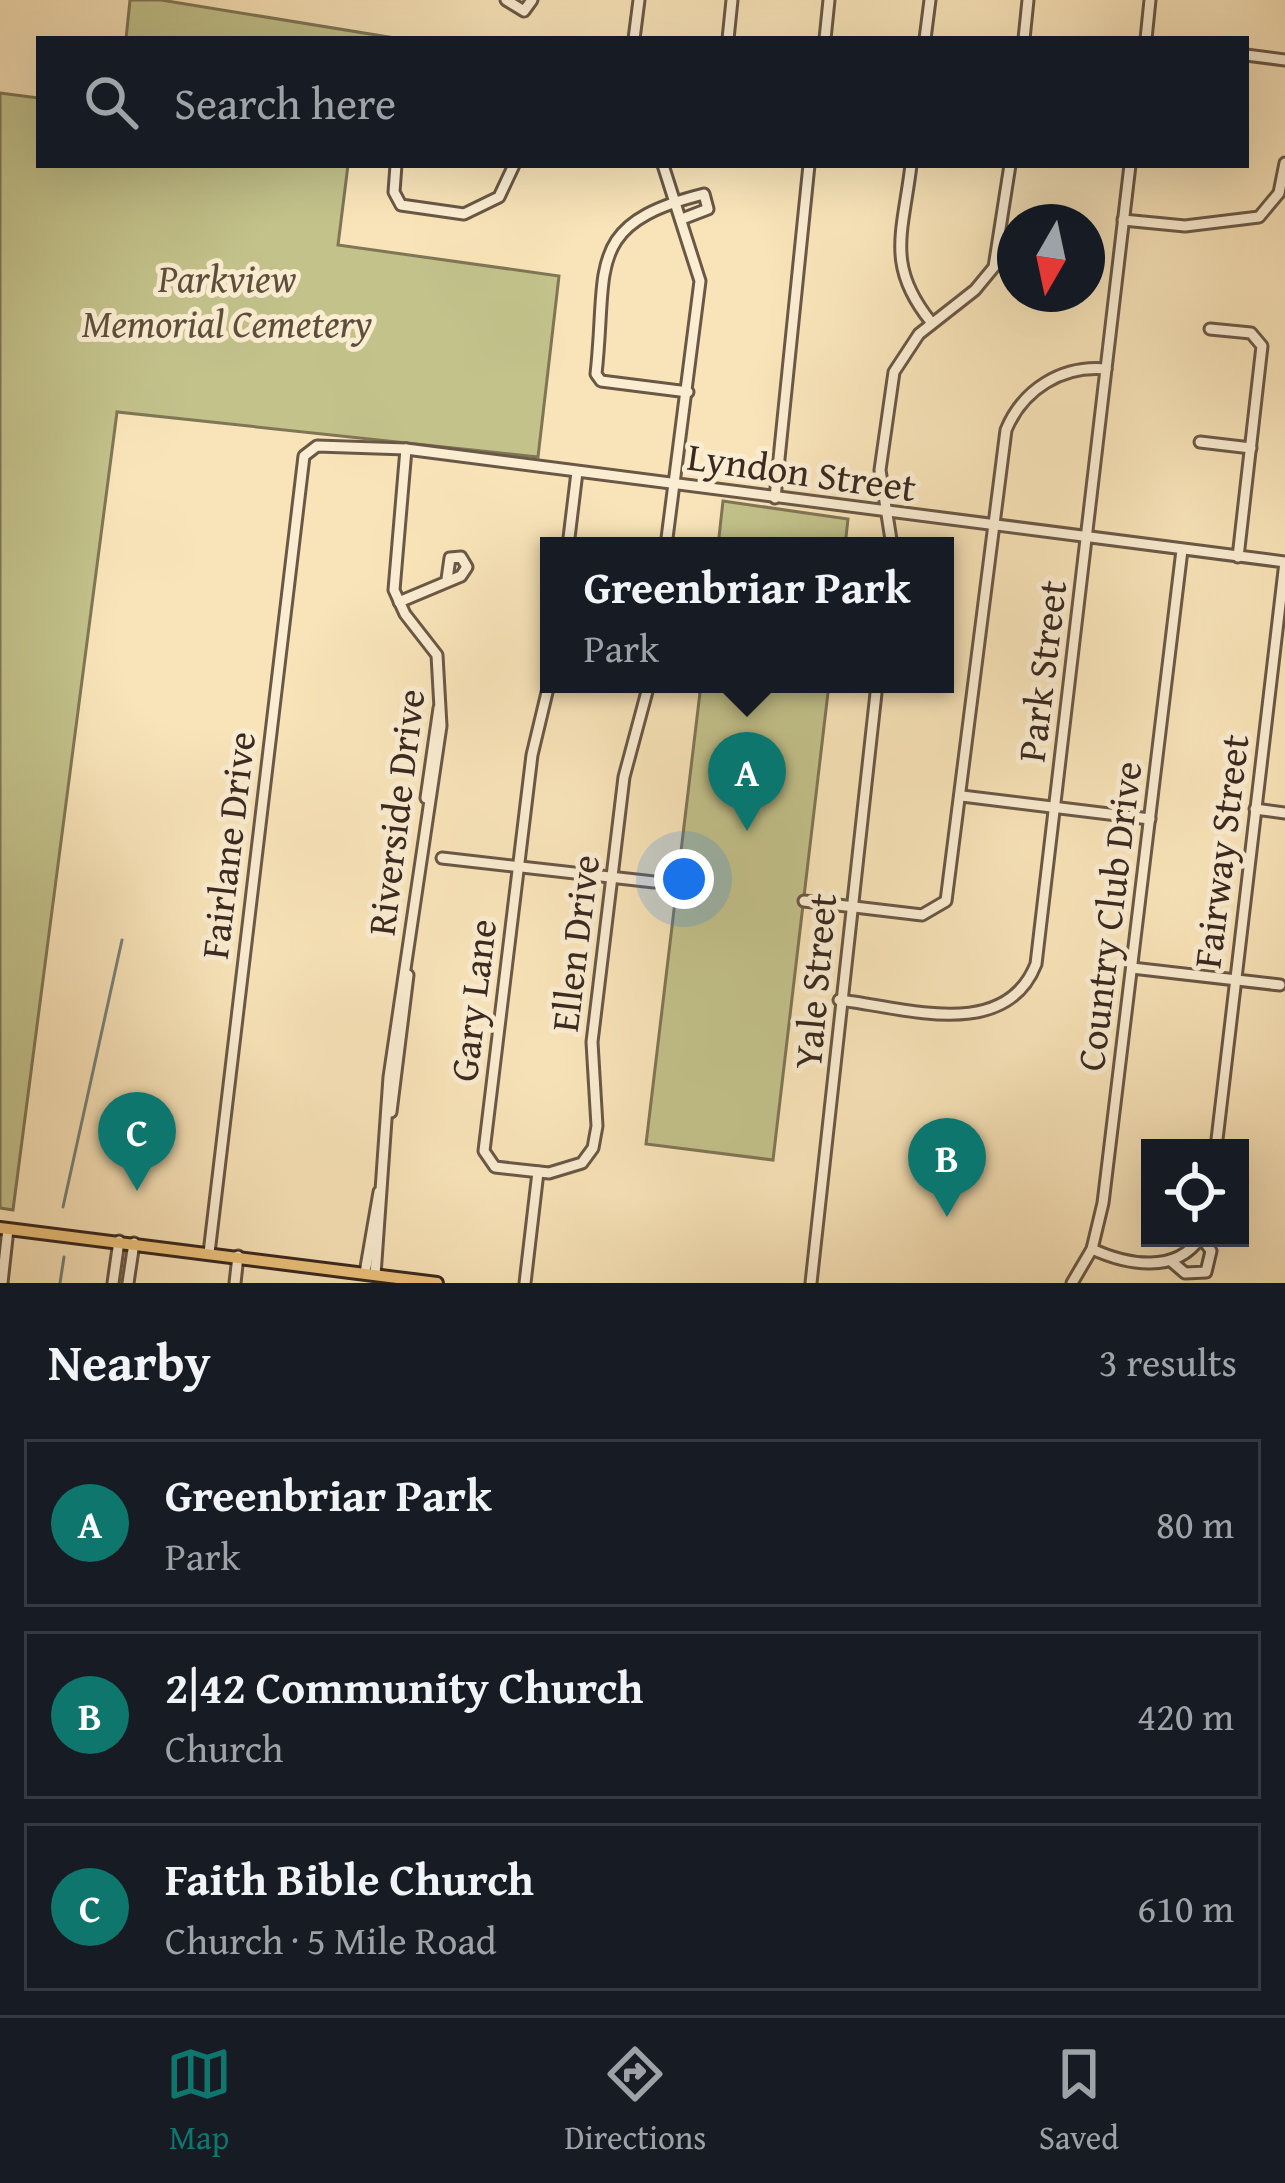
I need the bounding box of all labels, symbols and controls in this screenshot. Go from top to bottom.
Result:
search box [36,36,1249,168]
icon: search [78,69,144,135]
text: Search here [174,70,396,135]
north arrow [997,204,1105,312]
park label: Parkview Memorial Cemetery [82,249,372,351]
street label: Lyndon Street [684,427,920,515]
popup [540,537,954,693]
text: Greenbriar Park [584,554,910,619]
street label: Park Street [1002,577,1080,765]
text: Park [584,619,659,676]
street label: Riverside Drive [352,685,438,939]
street label: Fairlane Drive [185,728,269,962]
street label: Fairway Street [1177,731,1263,971]
pin: A [708,732,786,831]
street label: Country Club Drive [1061,758,1155,1074]
your location [654,849,714,909]
street label: Ellen Drive [535,851,613,1035]
street label: Yale Street [778,891,850,1071]
street label: Gary Lane [434,916,510,1084]
pin: C [98,1092,176,1191]
pin: B [908,1118,986,1217]
map controls [1141,1139,1249,1247]
button: locate [1141,1139,1249,1247]
text: Nearby [48,1324,211,1399]
text: 3 results [1099,1333,1237,1390]
text: Greenbriar Park [165,1462,492,1527]
text: A [78,1495,102,1552]
text: 80 m [1156,1495,1234,1552]
text: Park [165,1527,240,1584]
text: 2|42 Community Church [165,1654,643,1719]
text: B [78,1687,102,1744]
text: 420 m [1137,1687,1234,1744]
text: Church [165,1719,283,1776]
text: Faith Bible Church [165,1846,534,1911]
text: C [79,1879,101,1936]
text: 610 m [1137,1879,1234,1936]
text: Church · 5 Mile Road [165,1911,497,1968]
tab: Map [166,2041,232,2161]
tab: Directions [565,2041,706,2161]
tab: Saved [1039,2041,1119,2161]

